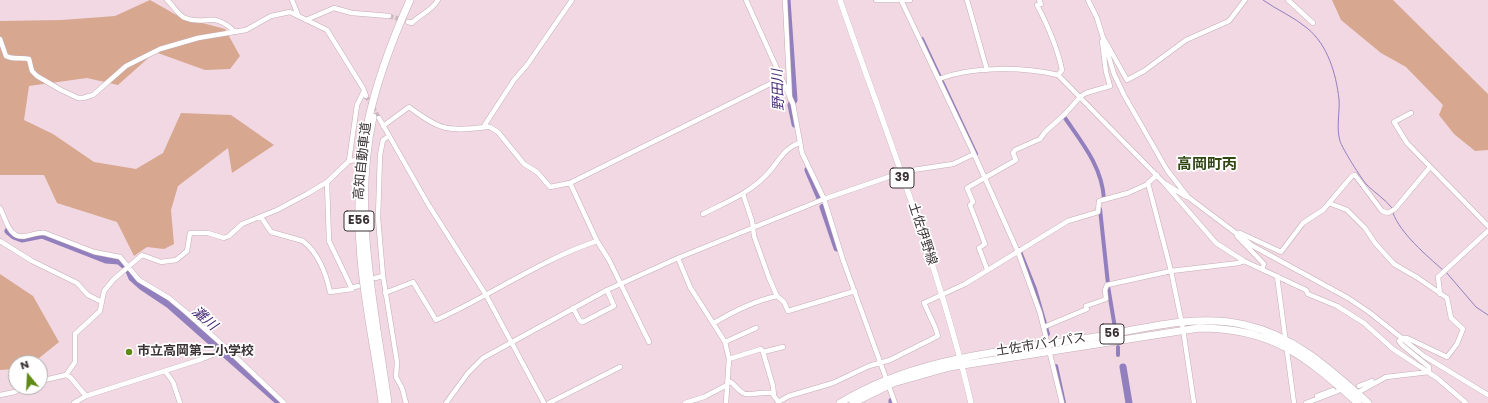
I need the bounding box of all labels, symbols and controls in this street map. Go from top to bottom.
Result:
water label: 野田川 [770,69,788,111]
street label: 高知自動車道 [351,121,375,201]
district label: 高岡町丙 [1177,156,1237,174]
road number: 39 [890,168,914,188]
street label: 土佐伊野線 [905,201,939,267]
road number: E56 [344,211,374,231]
water label: 灘川 [188,303,220,335]
road number: 56 [1100,324,1124,344]
street label: 土佐市バイパス [995,330,1087,360]
place label: 市立高岡第二小学校 [137,344,254,360]
marker: 市立高岡第二小学校 [124,347,134,357]
north arrow [8,355,48,395]
text: N [18,356,31,373]

